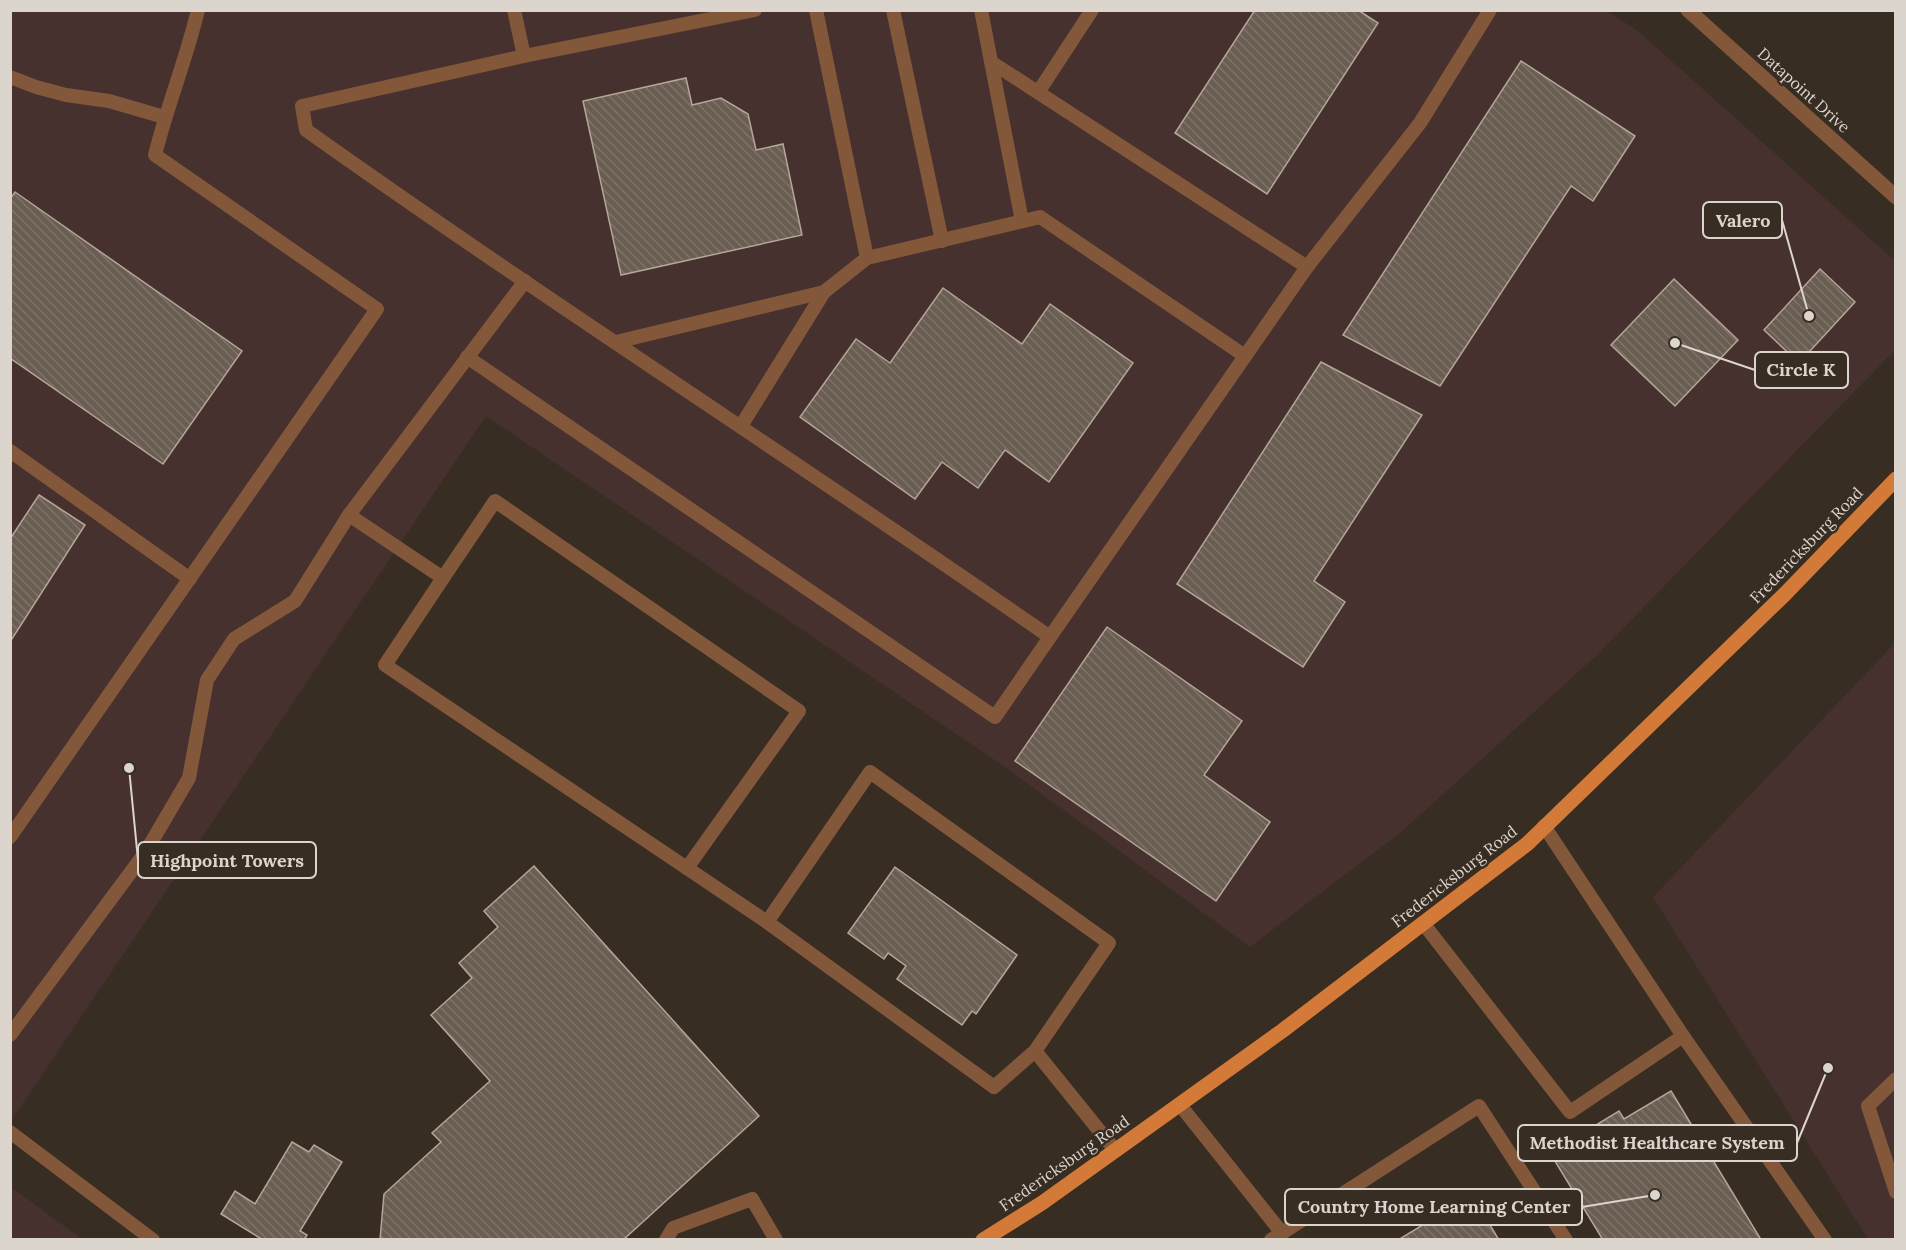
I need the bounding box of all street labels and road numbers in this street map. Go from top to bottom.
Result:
street label: Datapoint Drive [1754,43,1855,137]
street label: Fredericksburg Road [1745,482,1867,607]
street label: Fredericksburg Road [1387,820,1521,931]
street label: Fredericksburg Road [995,1110,1133,1215]

